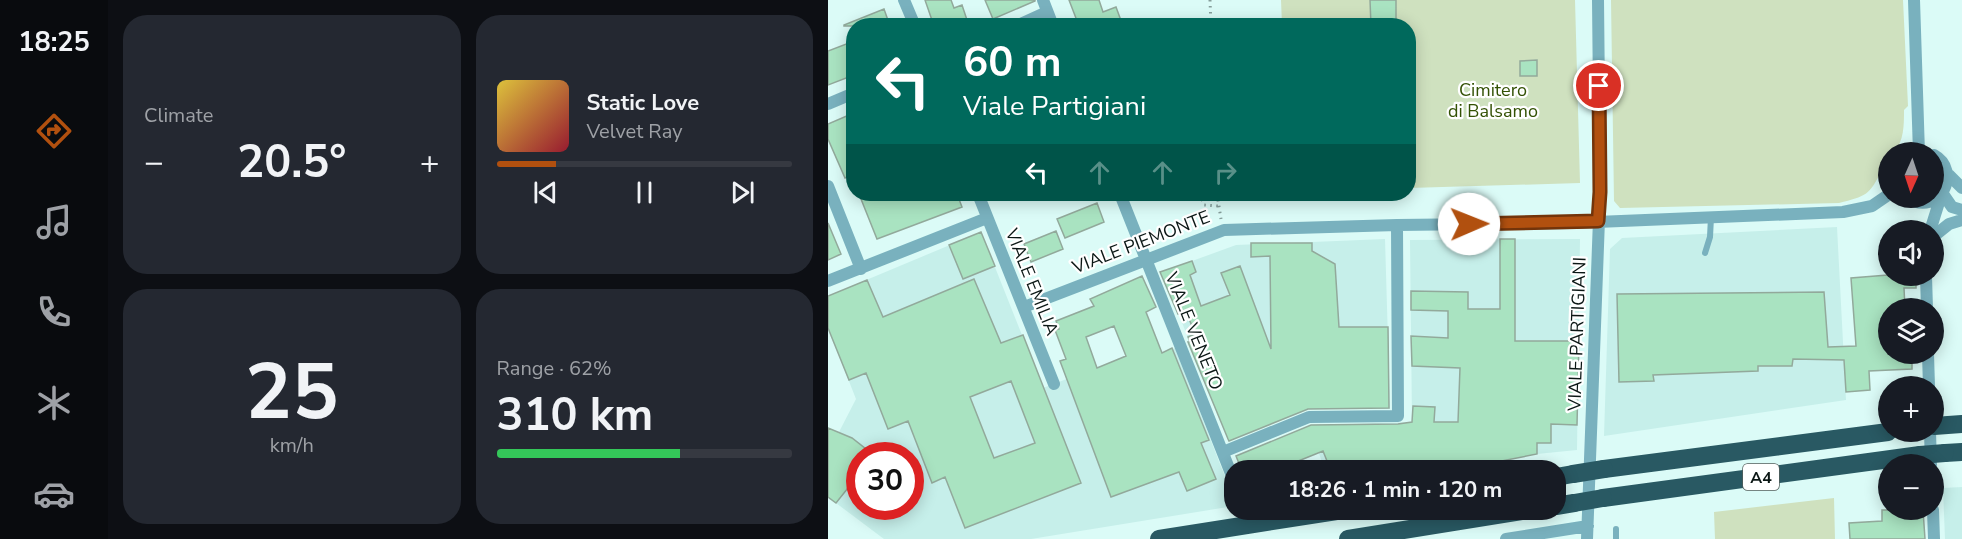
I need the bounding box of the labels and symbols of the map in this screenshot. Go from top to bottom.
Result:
pin [1573,60,1624,111]
park label: Cimitero di Balsamo [1448,78,1538,123]
north arrow [1878,142,1944,208]
position arrow [1437,192,1501,256]
street label: VIALE PIEMONTE [1068,205,1213,280]
street label: VIALE EMILIA [999,224,1064,339]
street label: VIALE PARTIGIANI [1562,257,1592,412]
street label: VIALE VENETO [1159,267,1229,394]
speed limit sign: 30 [846,442,924,520]
road number: A4 [1743,464,1779,490]

